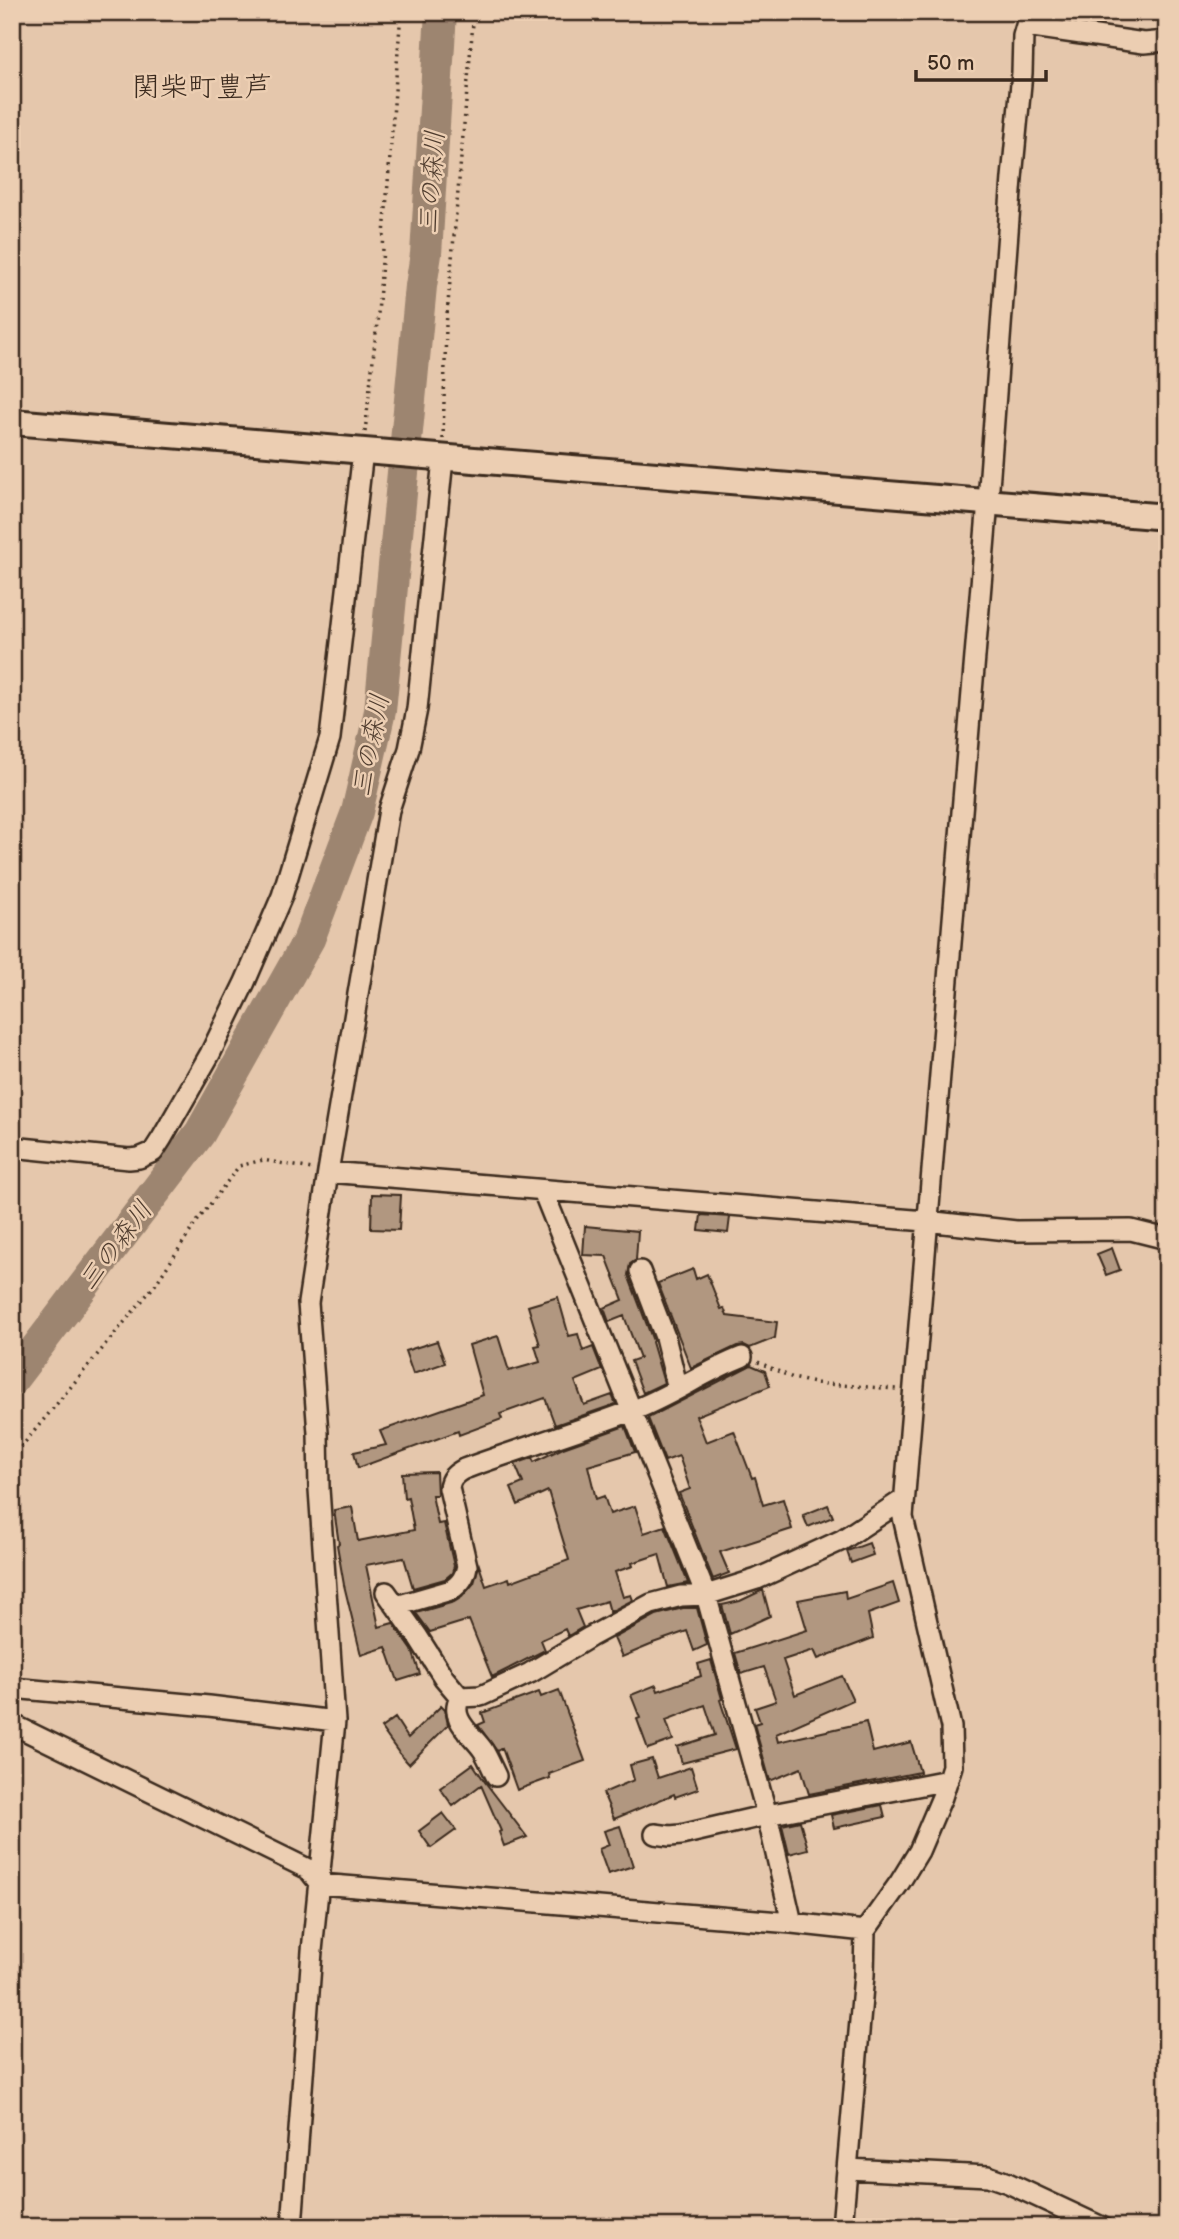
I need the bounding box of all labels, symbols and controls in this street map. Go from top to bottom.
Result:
scale bar [916,38,1046,82]
text: 50 m [927,51,974,76]
district label: 関柴町豊芦 [132,71,272,104]
water label: 三の森川 [413,129,452,235]
water label: 三の森川 [346,691,397,799]
water label: 三の森川 [73,1195,160,1297]

